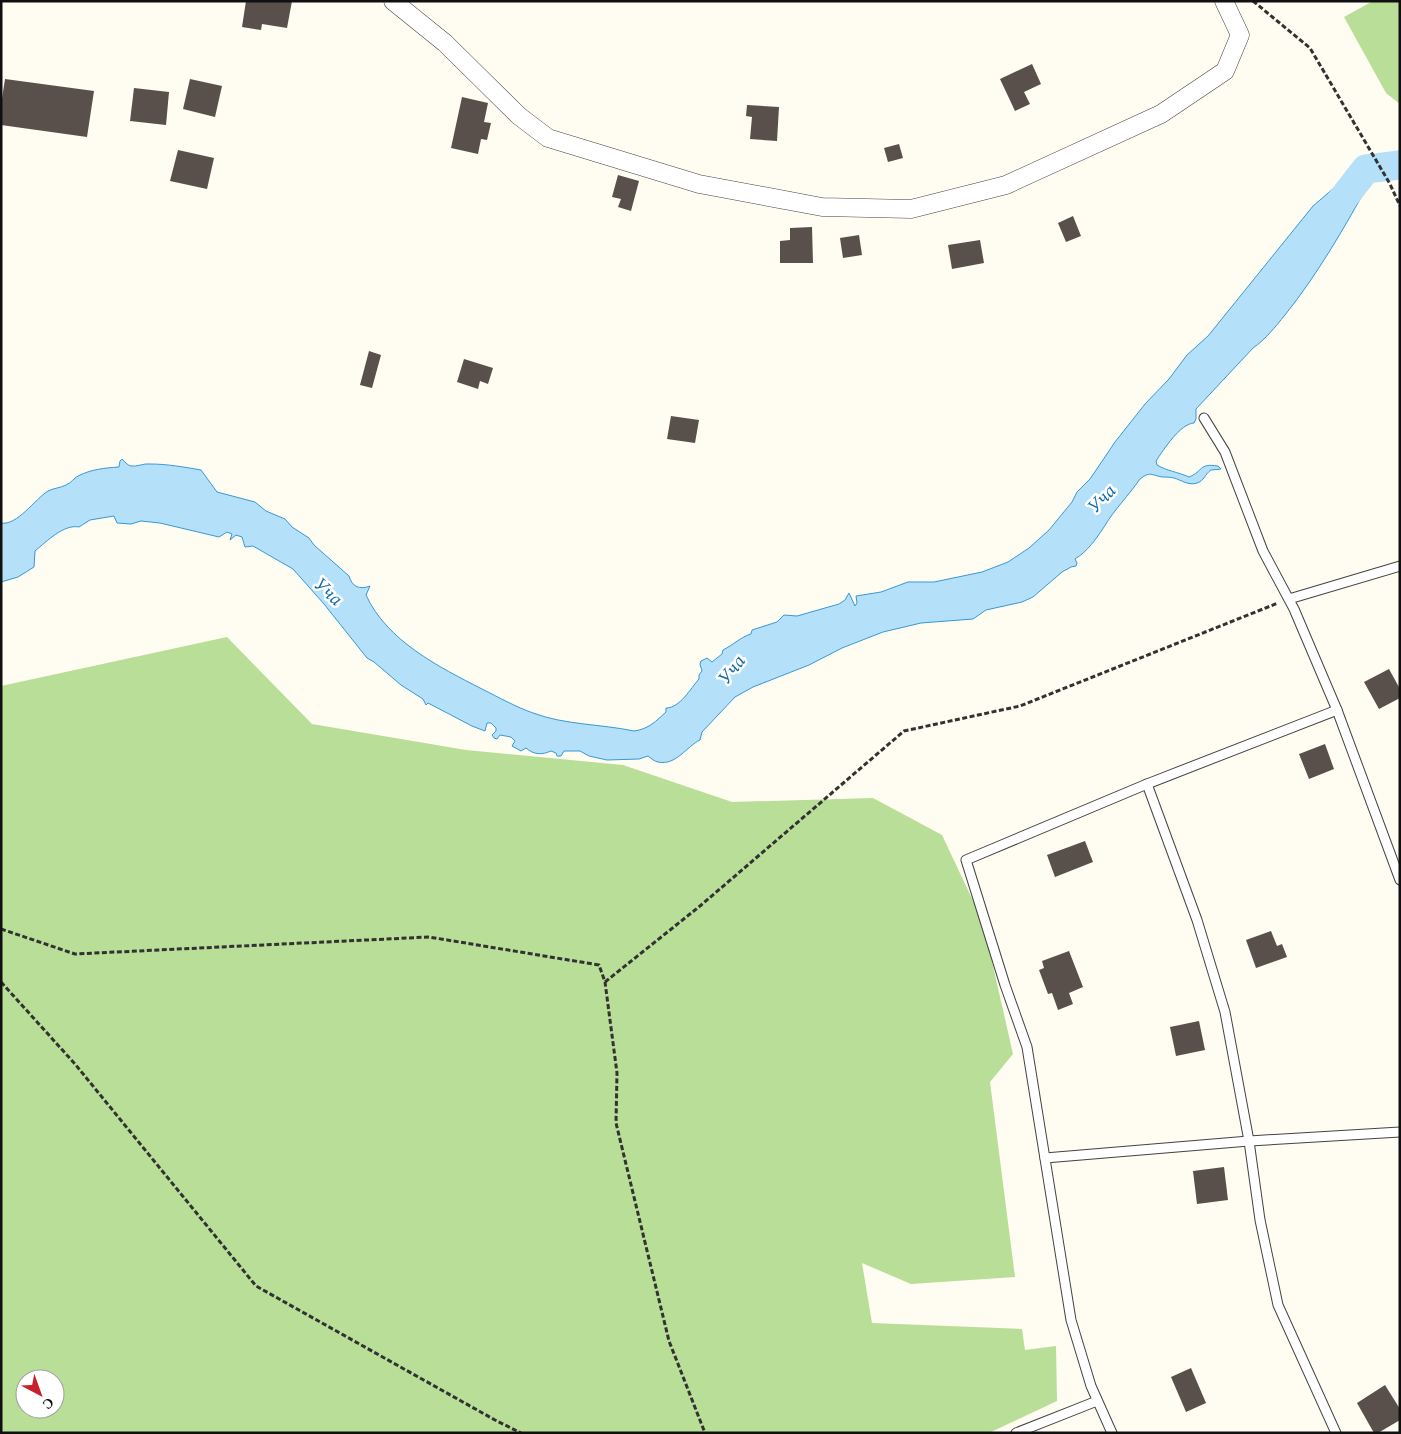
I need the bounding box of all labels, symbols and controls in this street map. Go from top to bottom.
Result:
water label: Уча [1081,477,1124,520]
water label: Уча [307,571,350,614]
water label: Уча [711,648,753,691]
north arrow [15,1369,65,1419]
text: С [38,1392,59,1415]

